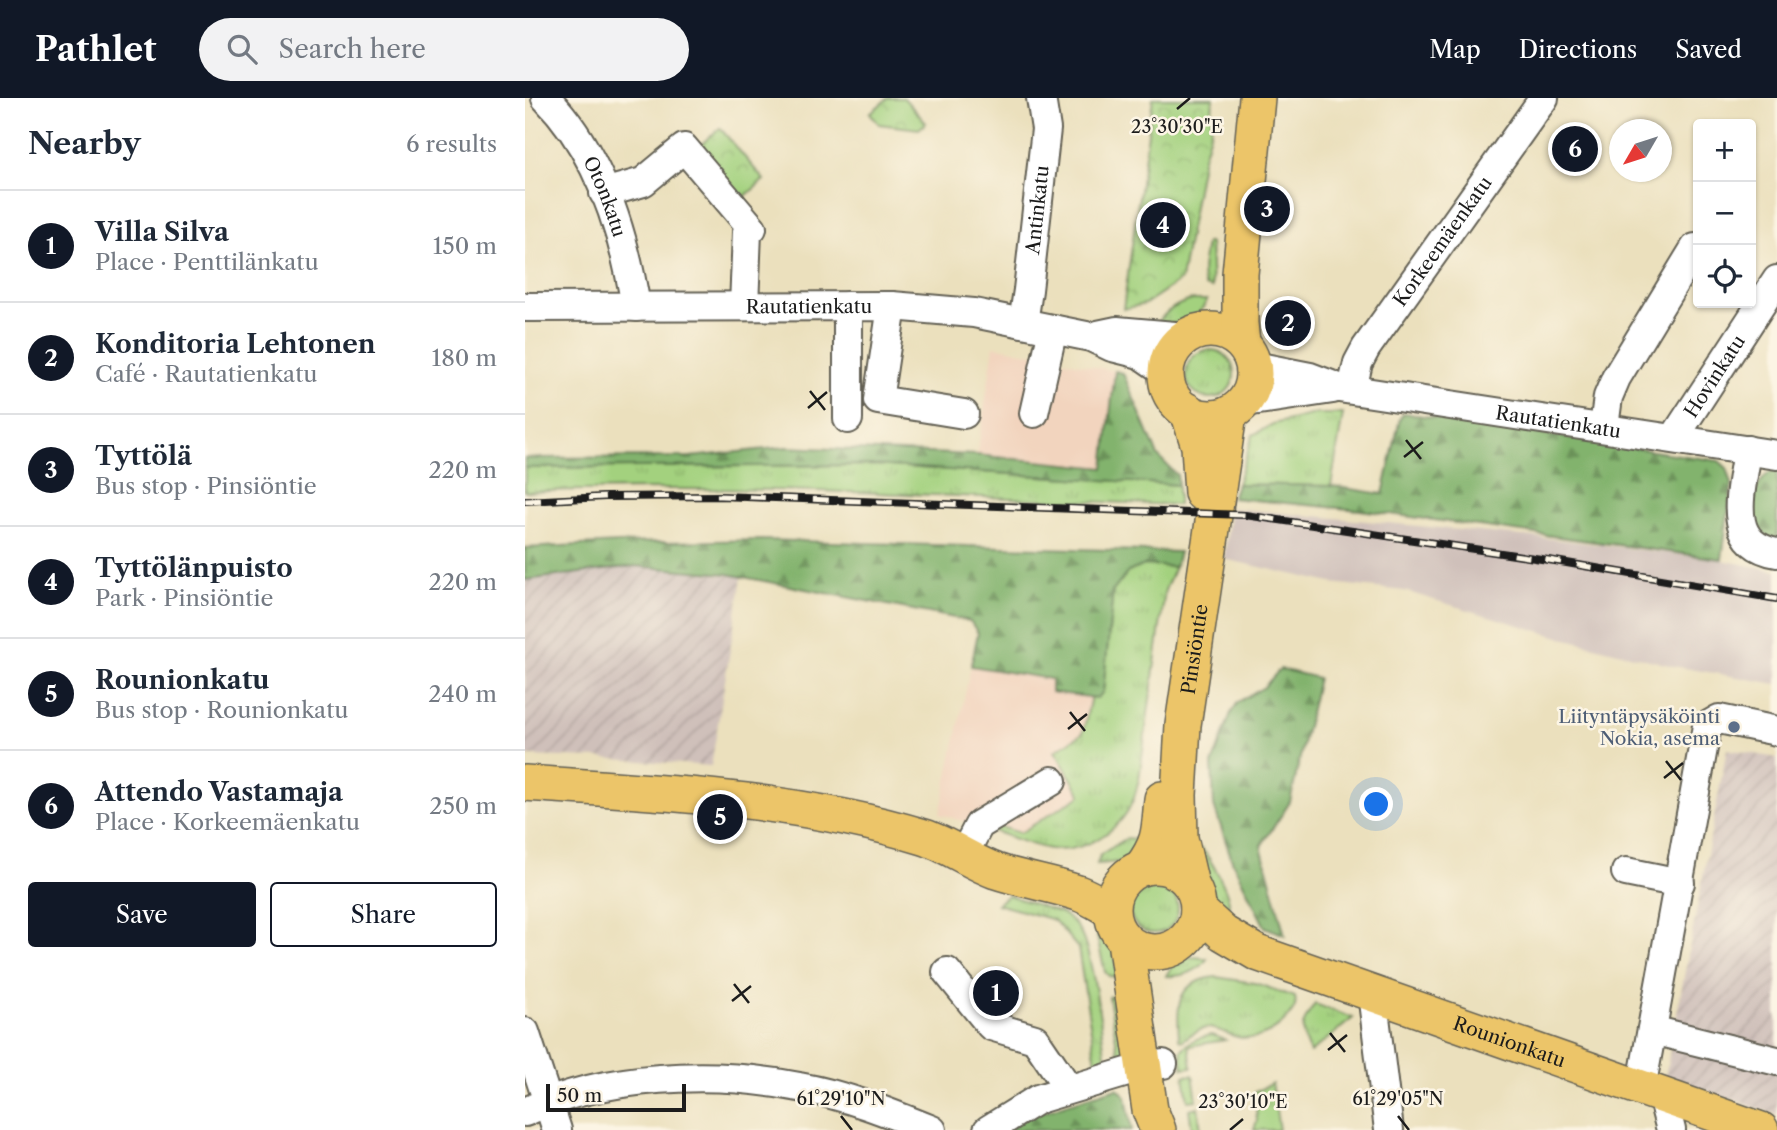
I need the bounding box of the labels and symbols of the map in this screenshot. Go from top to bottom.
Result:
text: 23°30'30"E [1131,116,1223,138]
north arrow [1609,119,1672,182]
pin: 6 [1552,123,1598,175]
street label: Otonkatu [579,152,632,240]
street label: Antinkatu [1020,164,1053,257]
street label: Korkeemäenkatu [1388,171,1497,311]
pin: 3 [1244,183,1290,235]
pin: 4 [1140,199,1186,251]
street label: Rautatienkatu [746,295,873,318]
pin: 2 [1265,297,1311,349]
street label: Hovinkatu [1679,330,1750,422]
street label: Rautatienkatu [1494,401,1623,443]
street label: Pinsiöntie [1176,602,1212,696]
place label: Liityntäpysäköinti Nokia, asema [1558,705,1720,750]
marker: Liityntäpysäköinti Nokia, asema [1726,719,1742,735]
your location [1359,787,1393,821]
pin: 5 [697,791,743,843]
pin: 1 [973,967,1019,1019]
street label: Rounionkatu [1450,1011,1569,1072]
scale bar [546,1081,686,1113]
text: 61°29'10"N [796,1088,886,1110]
text: 61°29'05"N [1352,1088,1444,1110]
text: 23°30'10"E [1198,1091,1288,1113]

